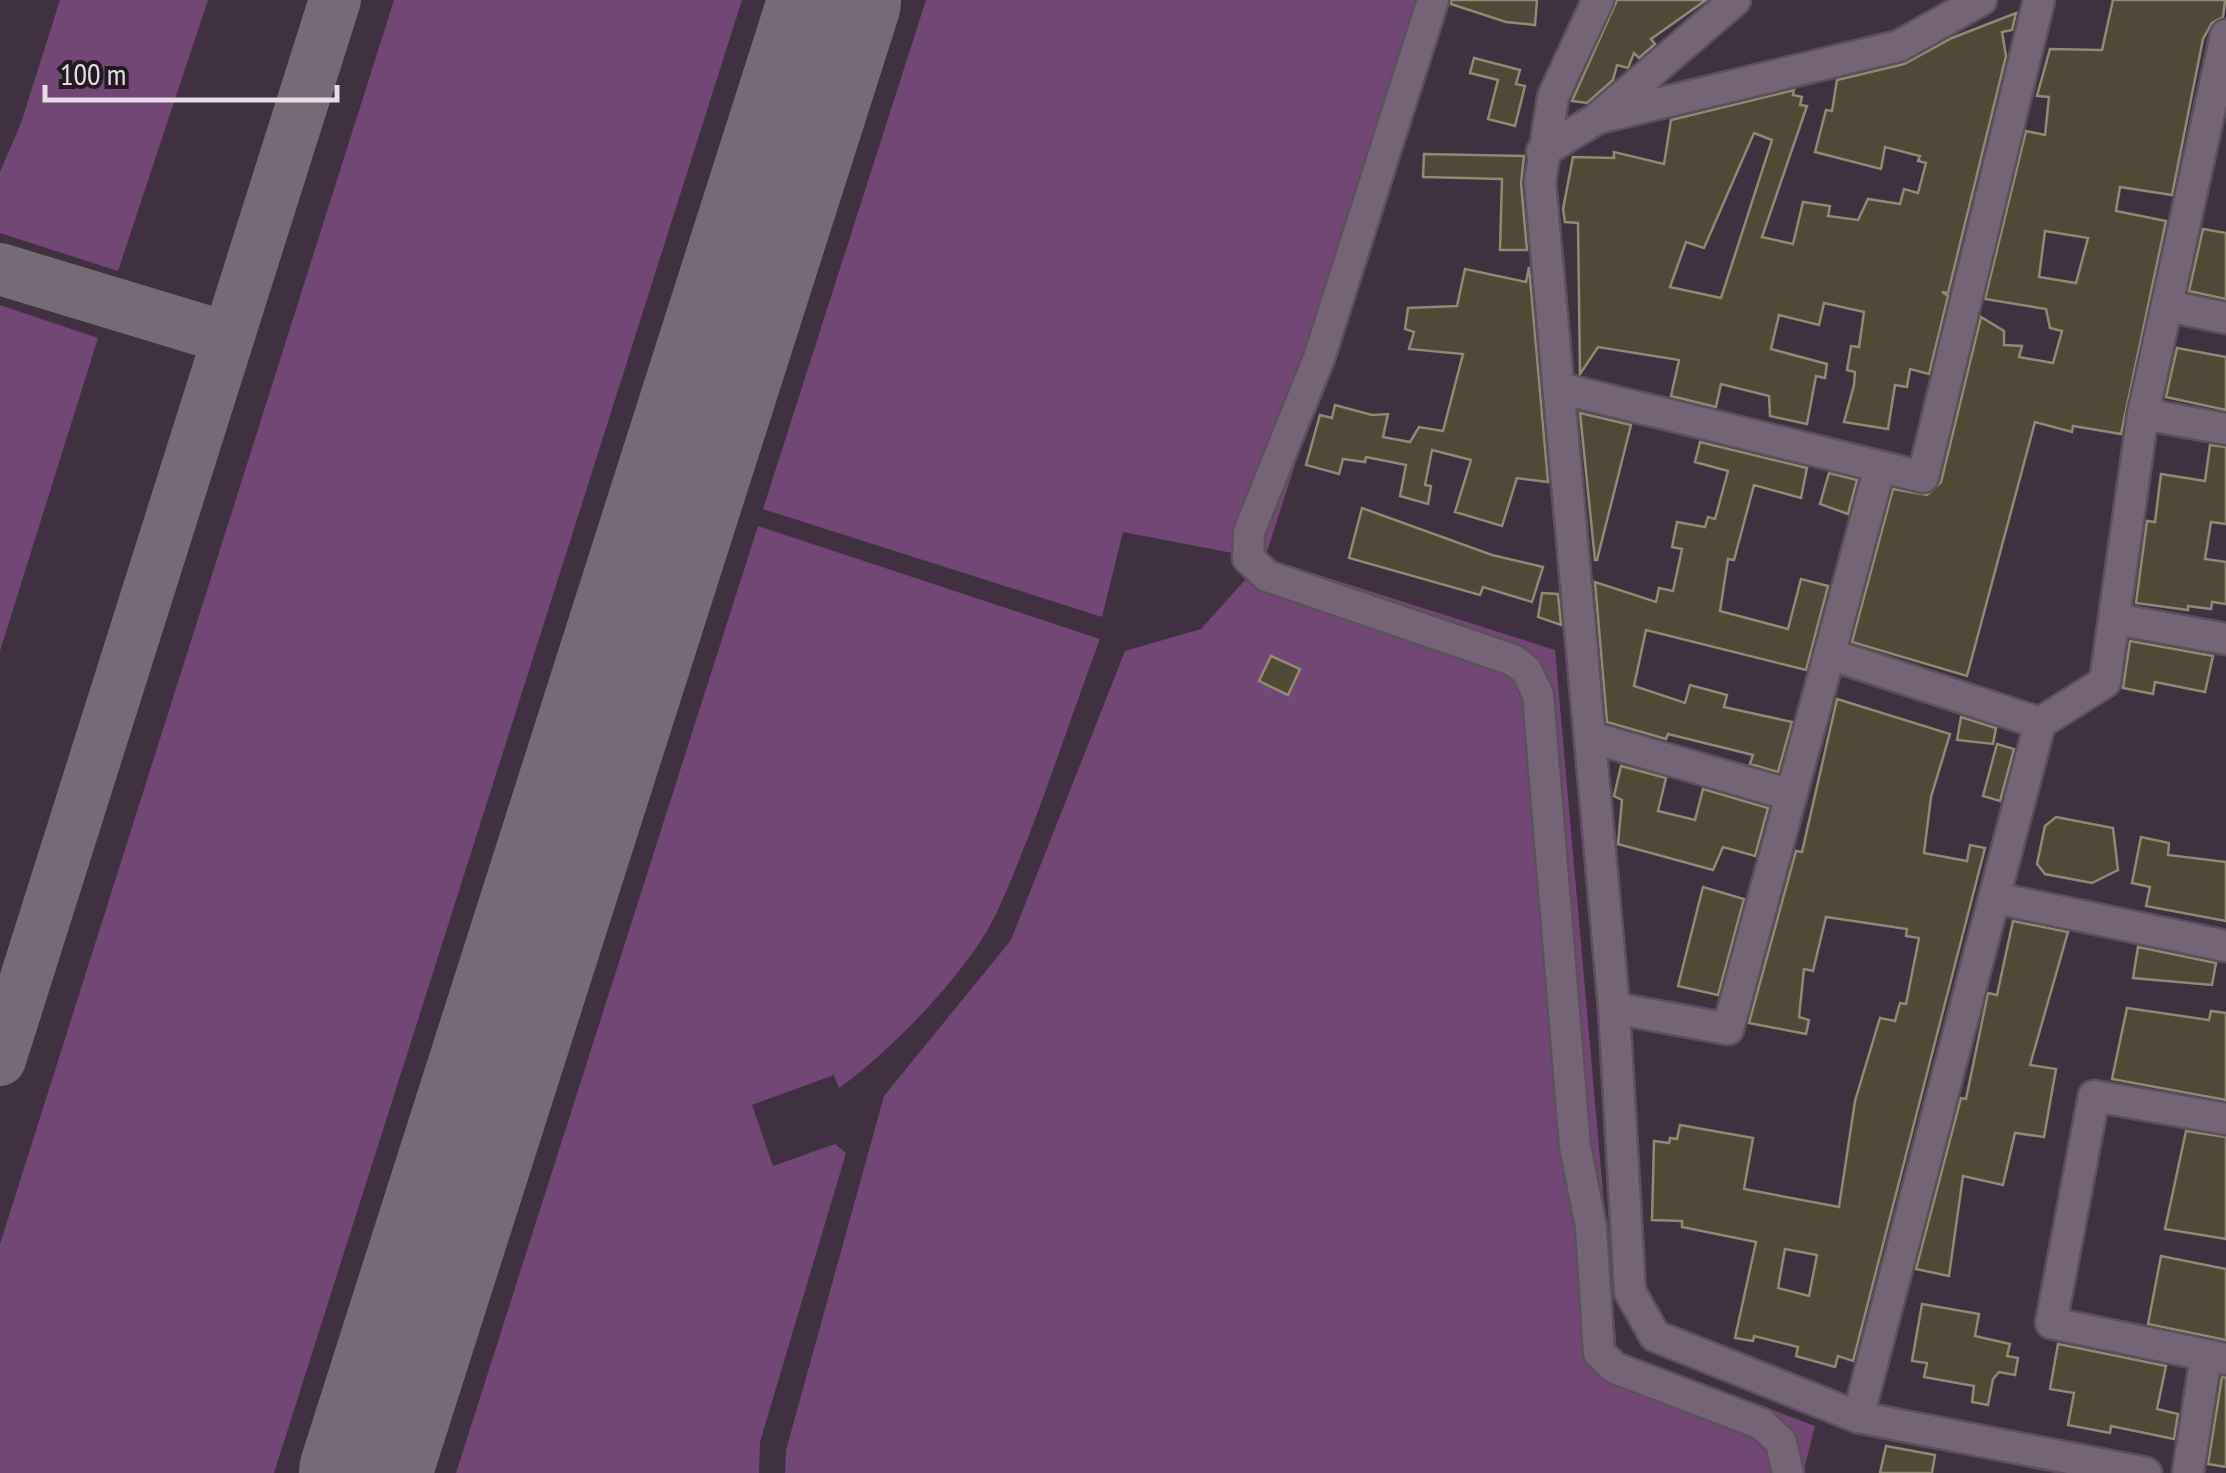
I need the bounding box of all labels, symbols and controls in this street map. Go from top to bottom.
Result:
scale bar [45,40,338,102]
text: 100 m [60,54,126,93]

